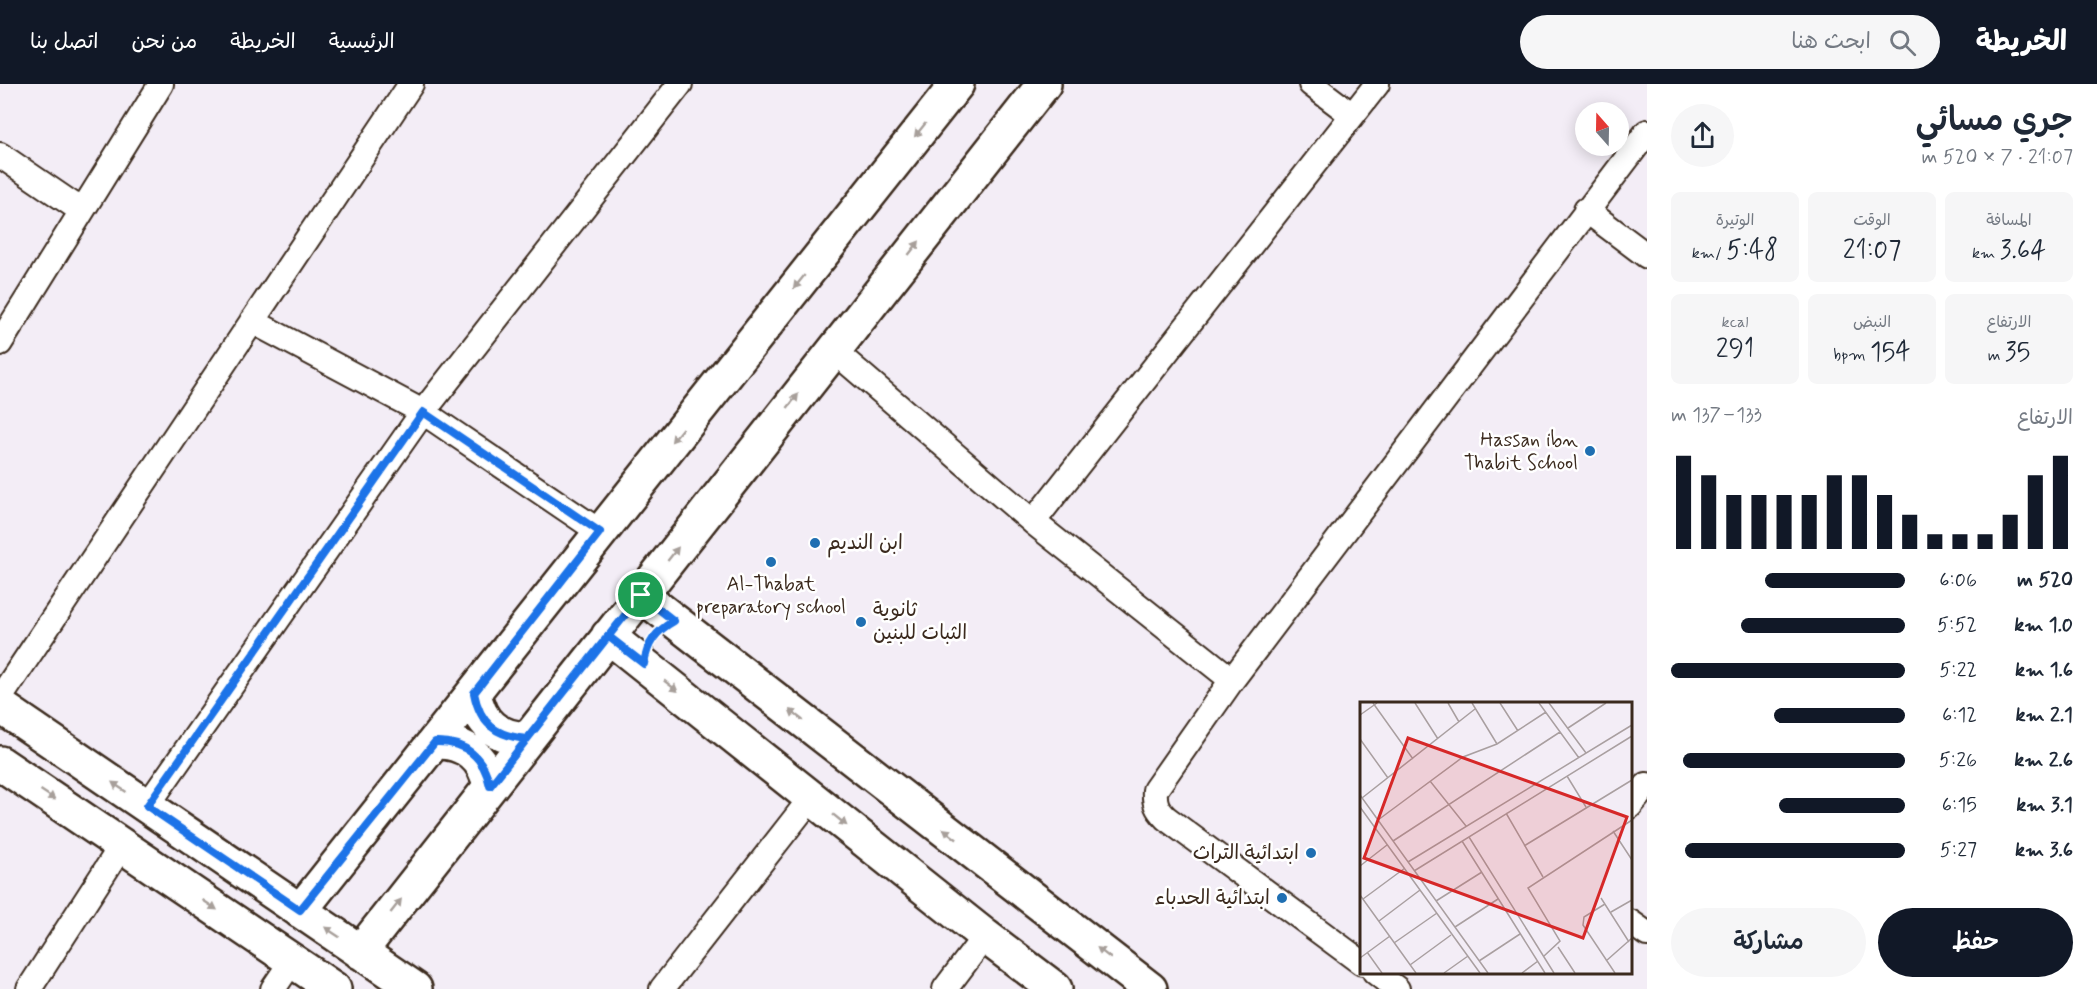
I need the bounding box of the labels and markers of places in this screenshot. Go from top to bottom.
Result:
place label: Hassan ibn Thabit School [1464,427,1578,477]
marker: Hassan ibn Thabit School [1583,444,1597,458]
place label: ابن النديم [827,530,903,558]
marker: ابن النديم [808,536,822,550]
marker: Al-Thabat preparatory school [764,555,778,569]
pin [615,569,666,620]
place label: Al-Thabat preparatory school [696,571,846,621]
place label: ثانوية الثبات للبنين [873,597,967,647]
marker: ثانوية الثبات للبنين [854,615,868,629]
place label: ابتدائية التراث [1193,840,1299,867]
marker: ابتدائية التراث [1304,846,1318,860]
place label: ابتدائية الحدباء [1155,885,1270,912]
marker: ابتدائية الحدباء [1275,891,1289,905]

